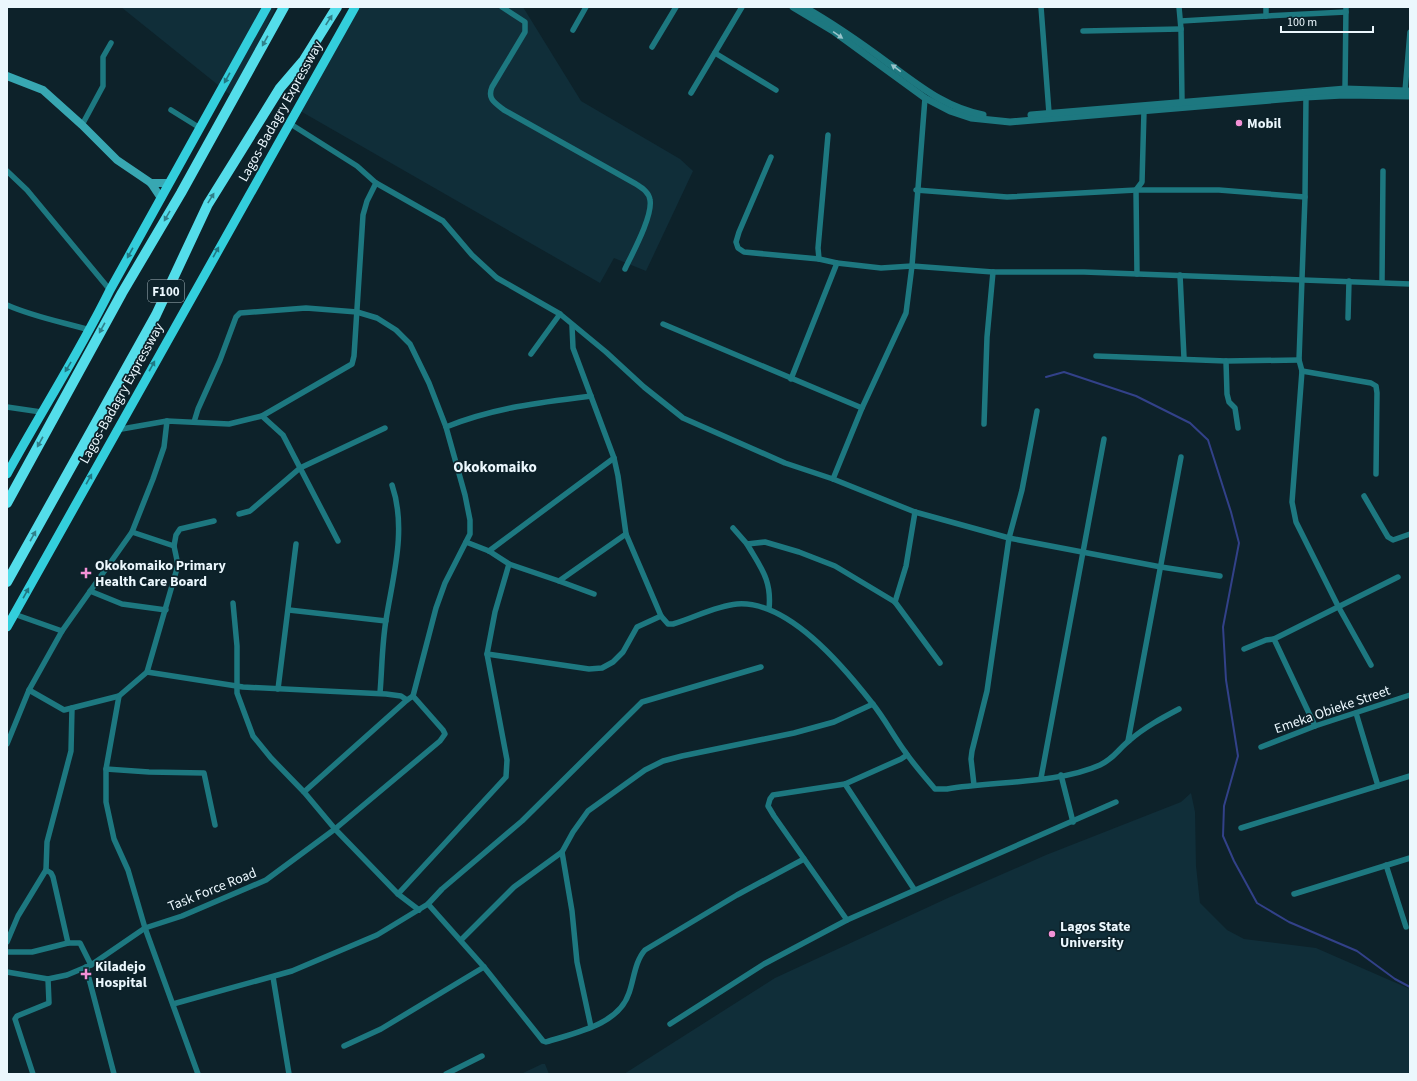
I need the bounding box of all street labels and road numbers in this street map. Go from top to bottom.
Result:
street label: Lagos-Badagry Expressway [234,37,328,186]
road number: F100 [148,280,184,302]
street label: Lagos-Badagry Expressway [75,319,169,468]
street label: Emeka Obieke Street [1272,681,1393,739]
street label: Task Force Road [165,863,260,917]

